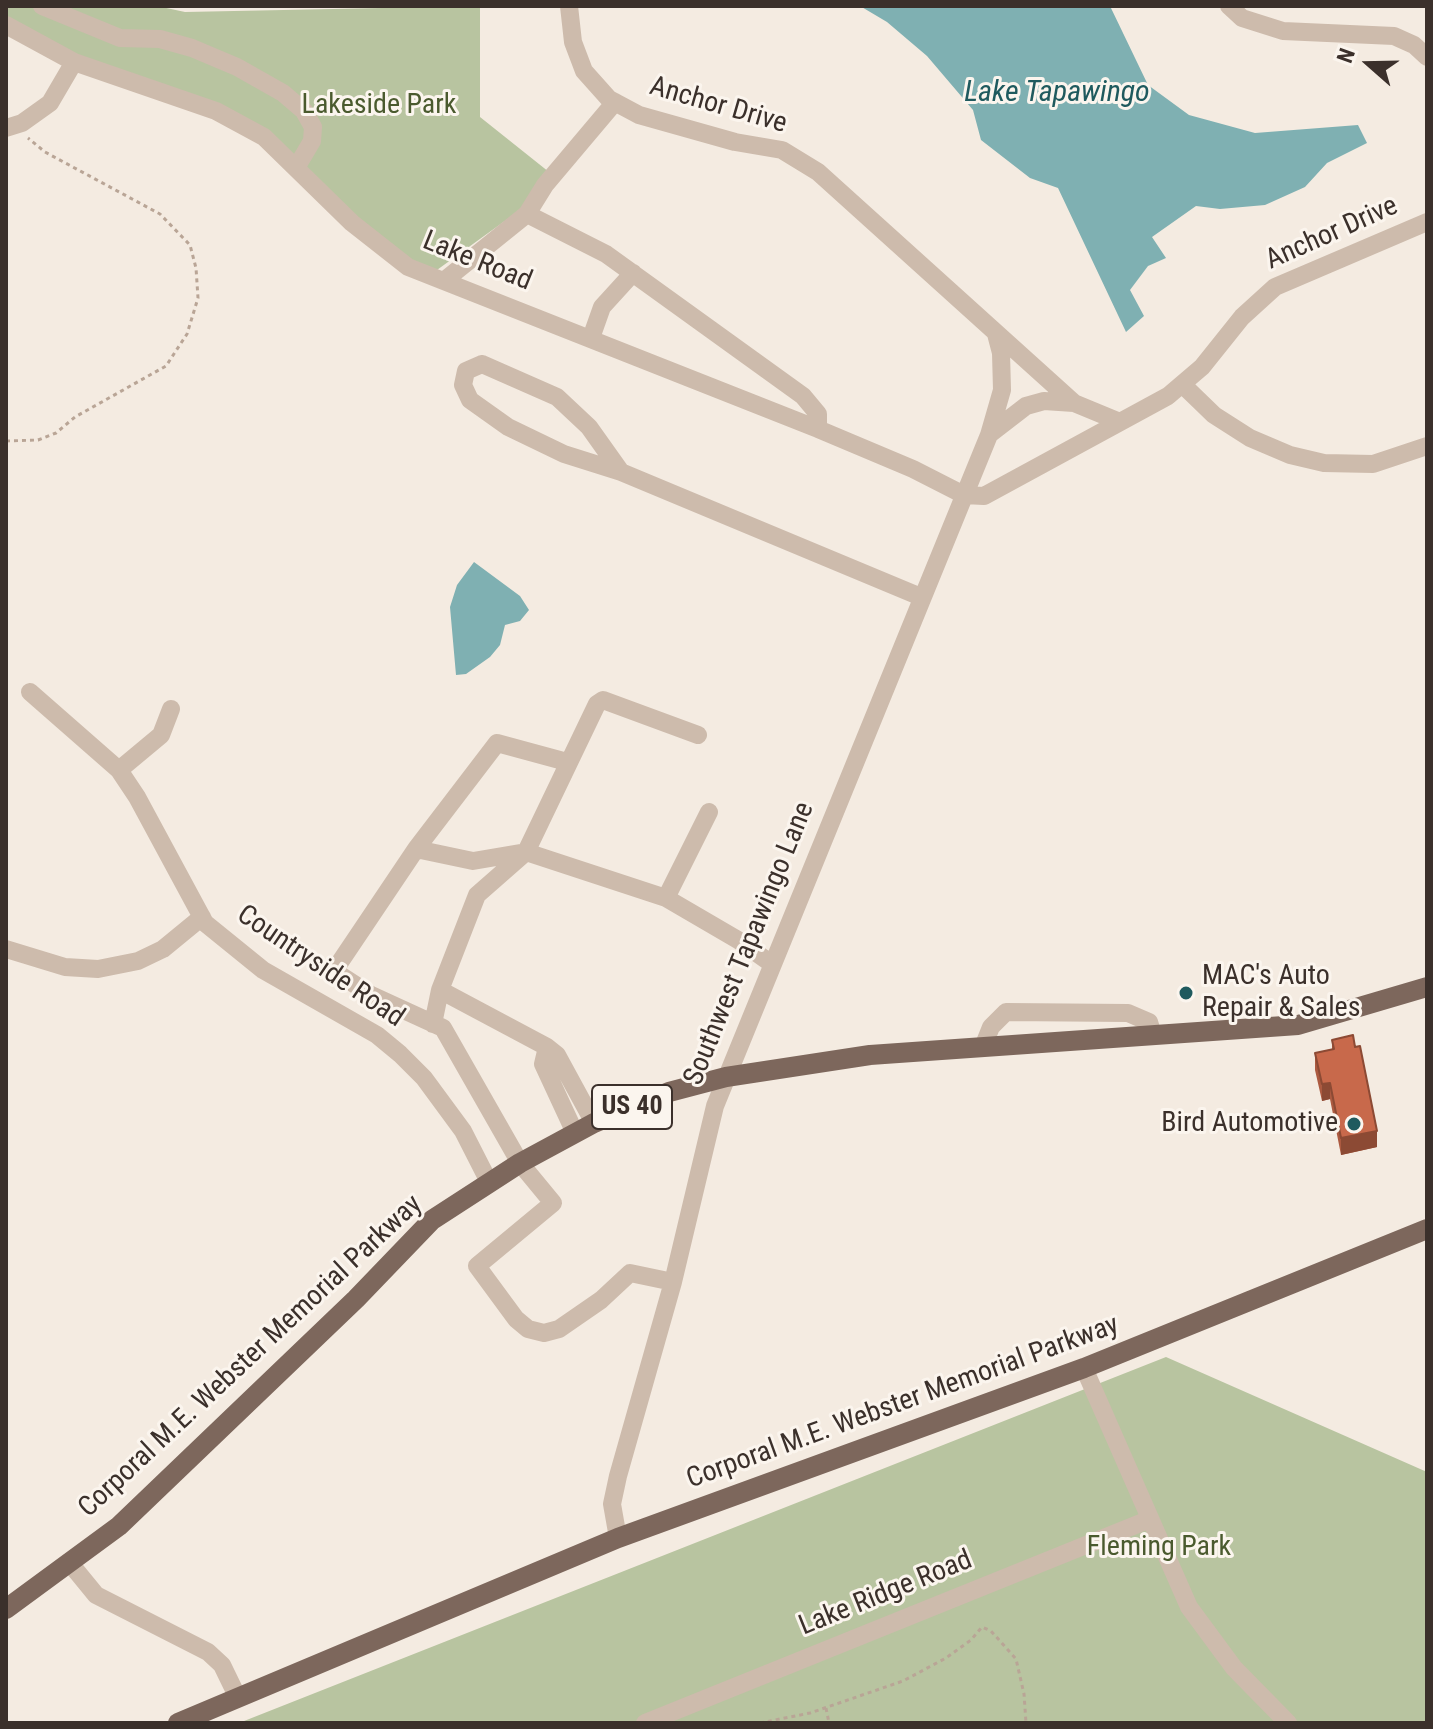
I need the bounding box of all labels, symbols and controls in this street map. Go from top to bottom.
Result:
north arrow [1329,24,1409,104]
text: N [1332,45,1360,66]
street label: Anchor Drive [646,70,790,142]
water label: Lake Tapawingo [964,75,1150,111]
park label: Lakeside Park [302,89,456,123]
street label: Anchor Drive [1261,190,1403,278]
street label: Lake Road [417,225,537,299]
street label: Southwest Tapawingo Lane [678,798,822,1090]
street label: Countryside Road [230,899,410,1035]
place label: MAC's Auto Repair & Sales [1202,960,1360,1026]
marker: MAC's Auto Repair & Sales [1177,984,1195,1002]
road number: US 40 [592,1085,672,1129]
place label: Bird Automotive [1161,1107,1338,1141]
marker: Bird Automotive [1345,1115,1363,1133]
street label: Corporal M.E. Webster Memorial Parkway [72,1189,430,1525]
street label: Corporal M.E. Webster Memorial Parkway [682,1309,1124,1497]
park label: Fleming Park [1087,1531,1231,1565]
street label: Lake Ridge Road [795,1544,977,1644]

